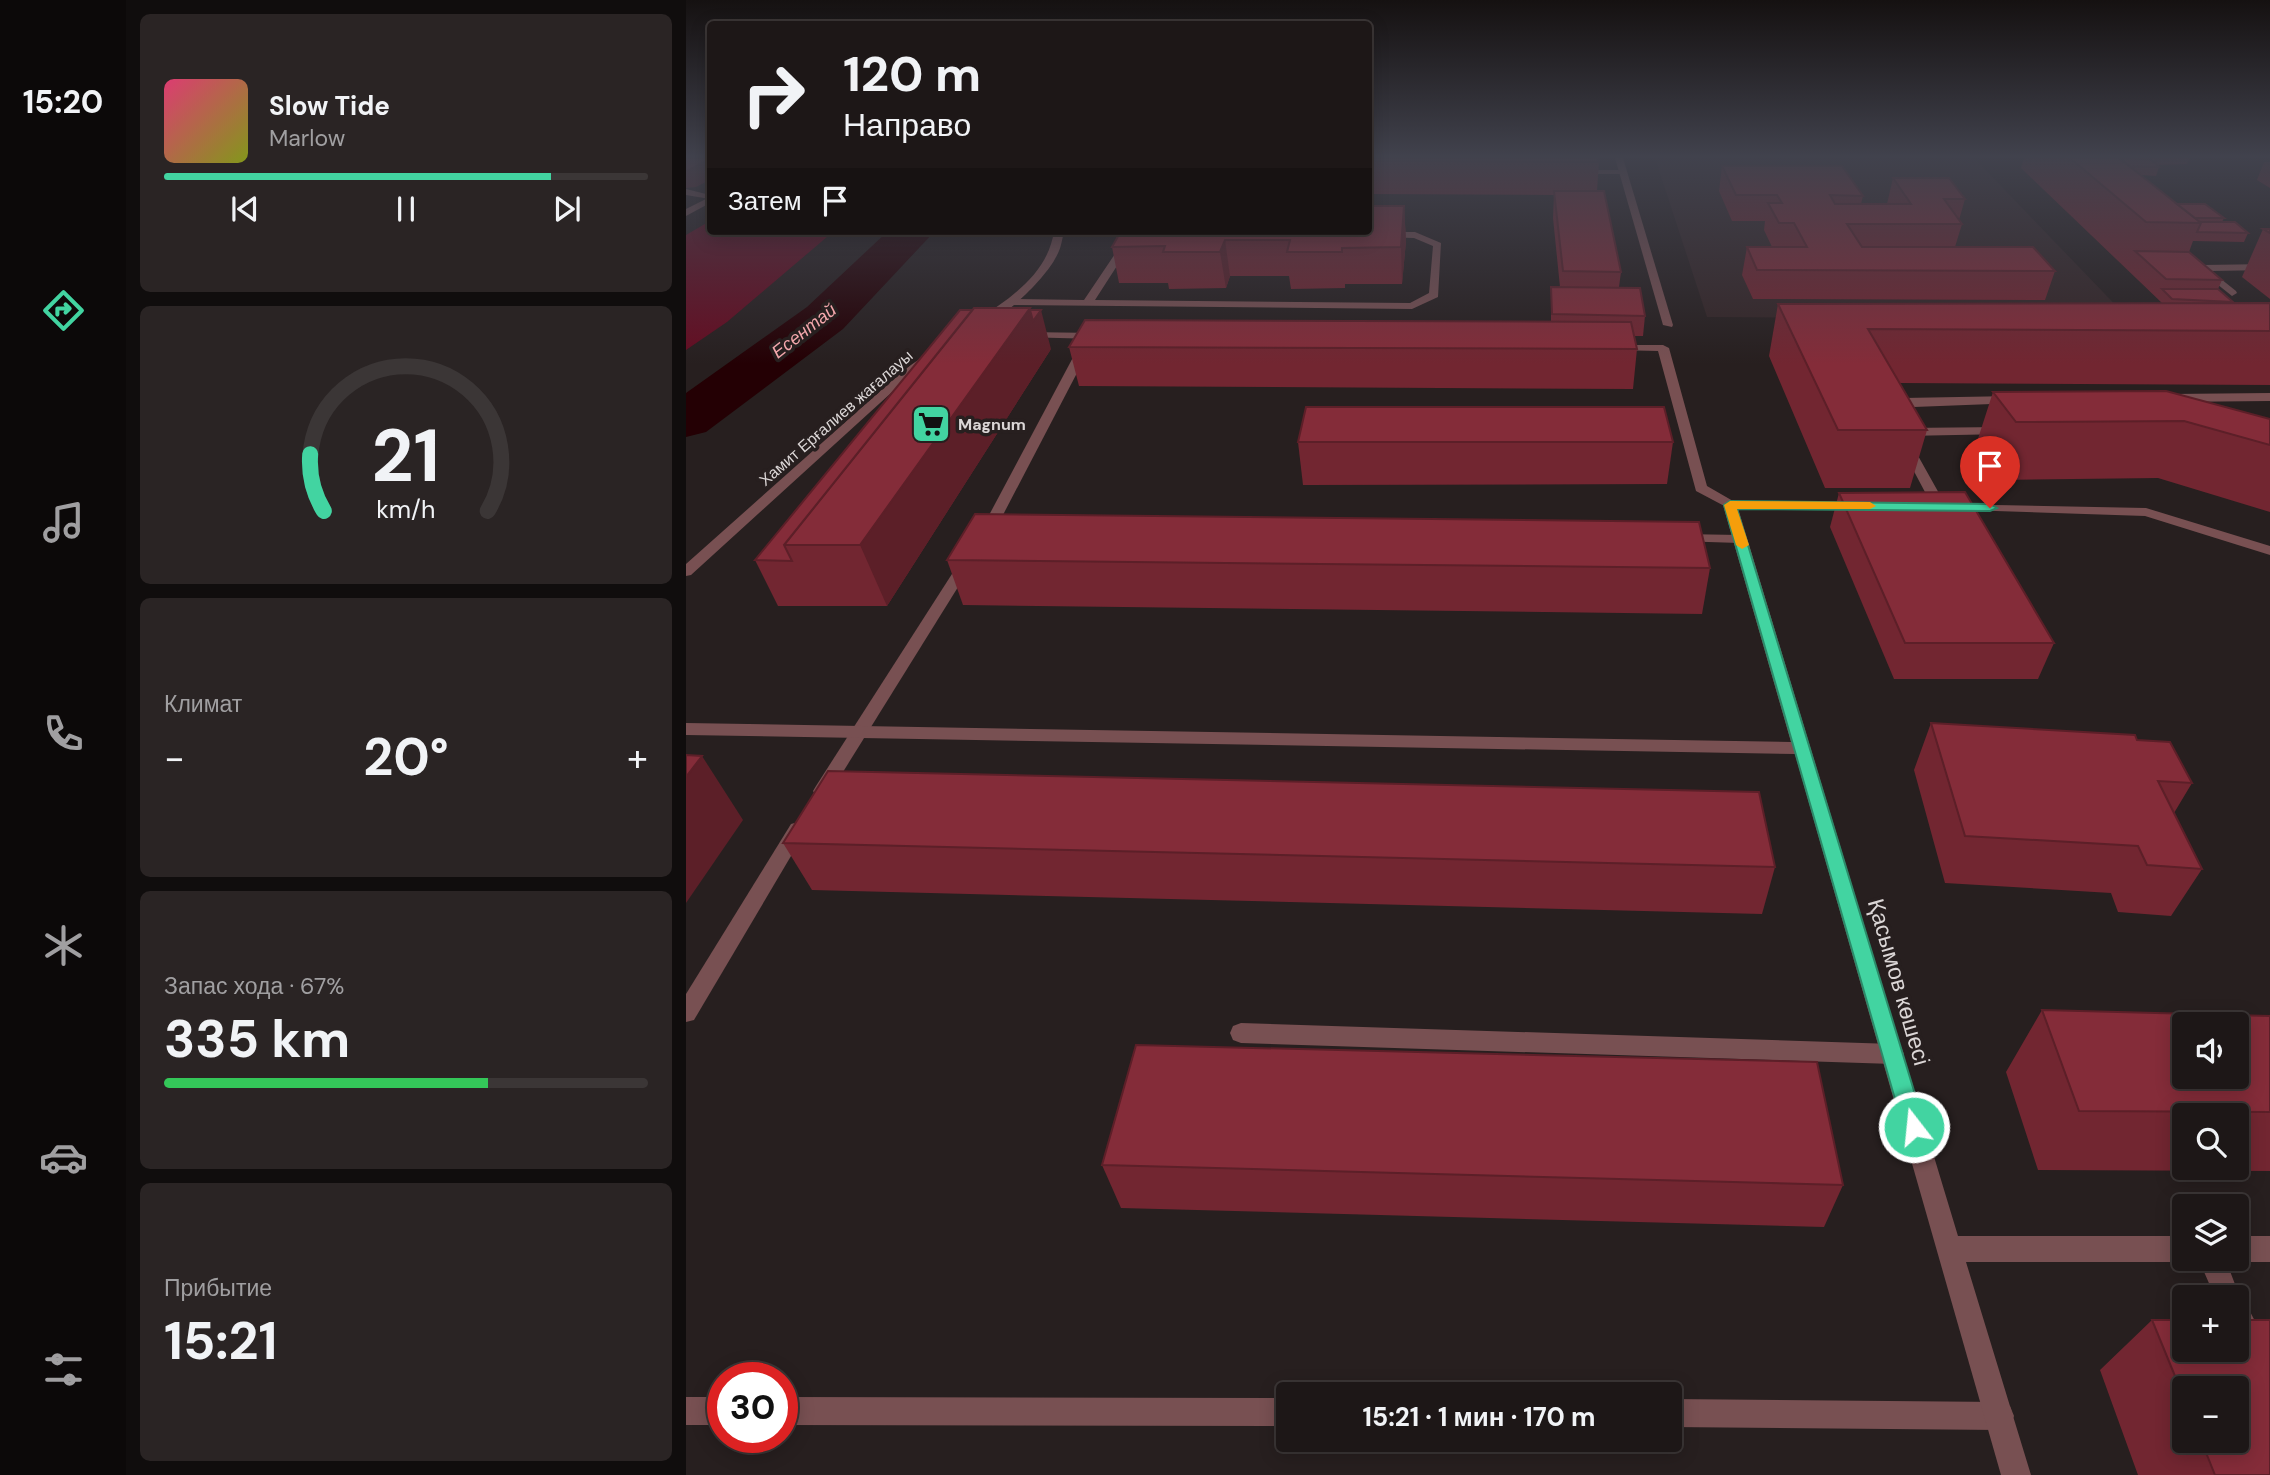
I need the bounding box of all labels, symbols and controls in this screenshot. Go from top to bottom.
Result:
text: 120 m [843,42,981,106]
icon: right [728,49,819,140]
text: 15:20 [23,81,103,123]
text: Slow Tide [269,89,390,123]
text: Направо [843,104,971,146]
text: Marlow [269,123,345,153]
icon: arrive [816,182,854,220]
text: Затем [728,184,802,218]
icon: previous [226,190,264,228]
icon: pause [387,190,425,228]
icon: next [548,190,586,228]
icon: directions [39,286,88,335]
water label: Есентай [767,298,841,364]
street label: Хамит Ерғалиев жағалауы [755,345,917,491]
supermarket icon: Magnum [910,403,952,445]
text: 21 [372,410,440,505]
place label: Magnum [958,414,1026,435]
pin [1960,436,2020,508]
icon: arrive [1971,447,2009,485]
text: km/h [376,493,436,526]
icon: music [39,498,88,547]
text: Климат [164,689,242,719]
icon: phone [39,709,88,758]
text: 20° [363,723,449,791]
text: − [164,733,185,783]
text: + [627,733,648,783]
street label: Қасымов көшесі [1861,895,1937,1069]
icon: climate [39,921,88,970]
text: Запас хода · 67% [164,971,344,1001]
text: 335 km [164,1005,350,1073]
map controls [2172,1012,2249,1453]
button: sound [2172,1012,2249,1089]
position arrow [1877,1090,1951,1164]
button: search [2172,1103,2249,1180]
icon: car [39,1133,88,1182]
button: layers [2172,1194,2249,1271]
text: Прибытие [164,1273,272,1303]
button: + [2172,1285,2249,1362]
text: 15:21 [164,1307,277,1375]
icon: filters [39,1345,88,1394]
speed limit sign: 30 [707,1362,798,1453]
button: − [2172,1376,2249,1453]
text: 15:21 · 1 мин · 170 m [1363,1400,1595,1434]

